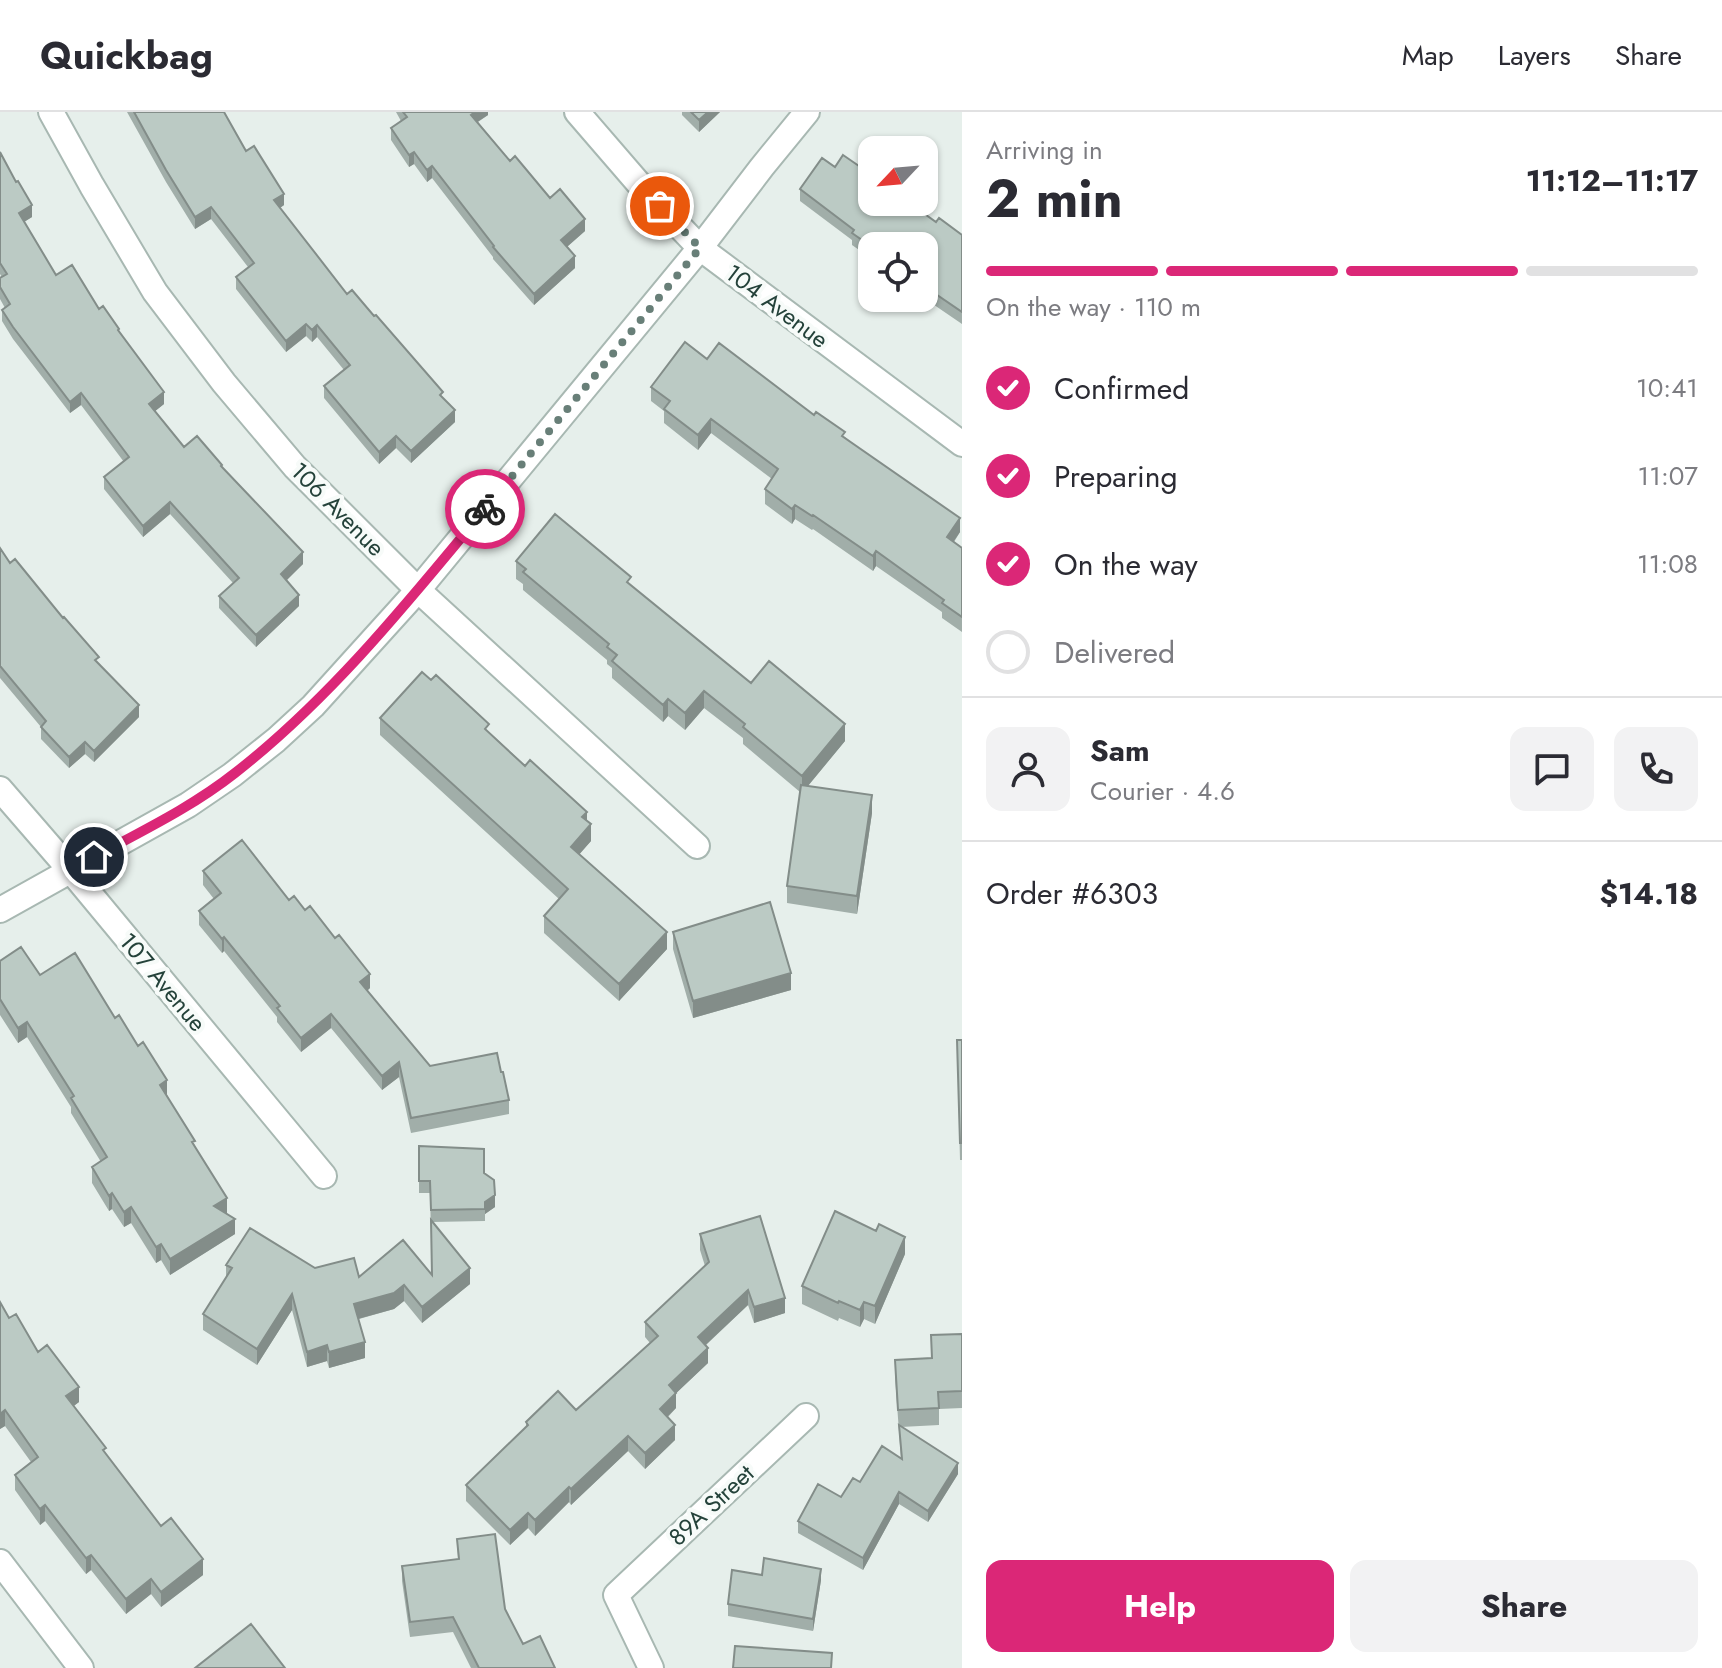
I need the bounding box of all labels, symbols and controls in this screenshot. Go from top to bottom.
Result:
text: Quickbag [40,28,213,83]
text: Map [1402,35,1454,76]
text: Layers [1498,35,1571,76]
text: Share [1615,35,1682,76]
text: Arriving in [986,131,1103,169]
north arrow [858,136,938,216]
map controls [858,136,938,312]
text: 11:12–11:17 [1526,159,1698,202]
text: 2 min [986,161,1123,237]
pin [626,172,694,240]
icon: bag [638,184,682,228]
button: locate [858,232,938,312]
street label: 104 Avenue [718,256,836,356]
text: On the way · 110 m [986,288,1201,326]
icon: check [986,366,1030,410]
text: Confirmed [1054,367,1189,410]
text: 10:41 [1636,369,1698,407]
street label: 106 Avenue [283,454,393,564]
icon: check [986,454,1030,498]
text: Preparing [1054,455,1178,498]
text: 11:07 [1638,457,1698,495]
courier [445,469,525,549]
icon: bike [463,487,507,531]
icon: check [986,542,1030,586]
text: On the way [1054,543,1198,586]
text: 11:08 [1637,545,1698,583]
text: Delivered [1054,631,1175,674]
button: person [986,727,1070,811]
button: chat [1510,727,1594,811]
button: phone [1614,727,1698,811]
text: Sam [1090,729,1150,772]
text: Courier · 4.6 [1090,772,1235,810]
pin [60,823,128,891]
icon: home [72,835,116,879]
text: Order #6303 [986,872,1158,915]
text: $14.18 [1599,872,1698,915]
street label: 107 Avenue [111,925,215,1039]
street label: 89A Street [660,1456,762,1554]
button: Help [986,1560,1334,1652]
button: Share [1350,1560,1698,1652]

